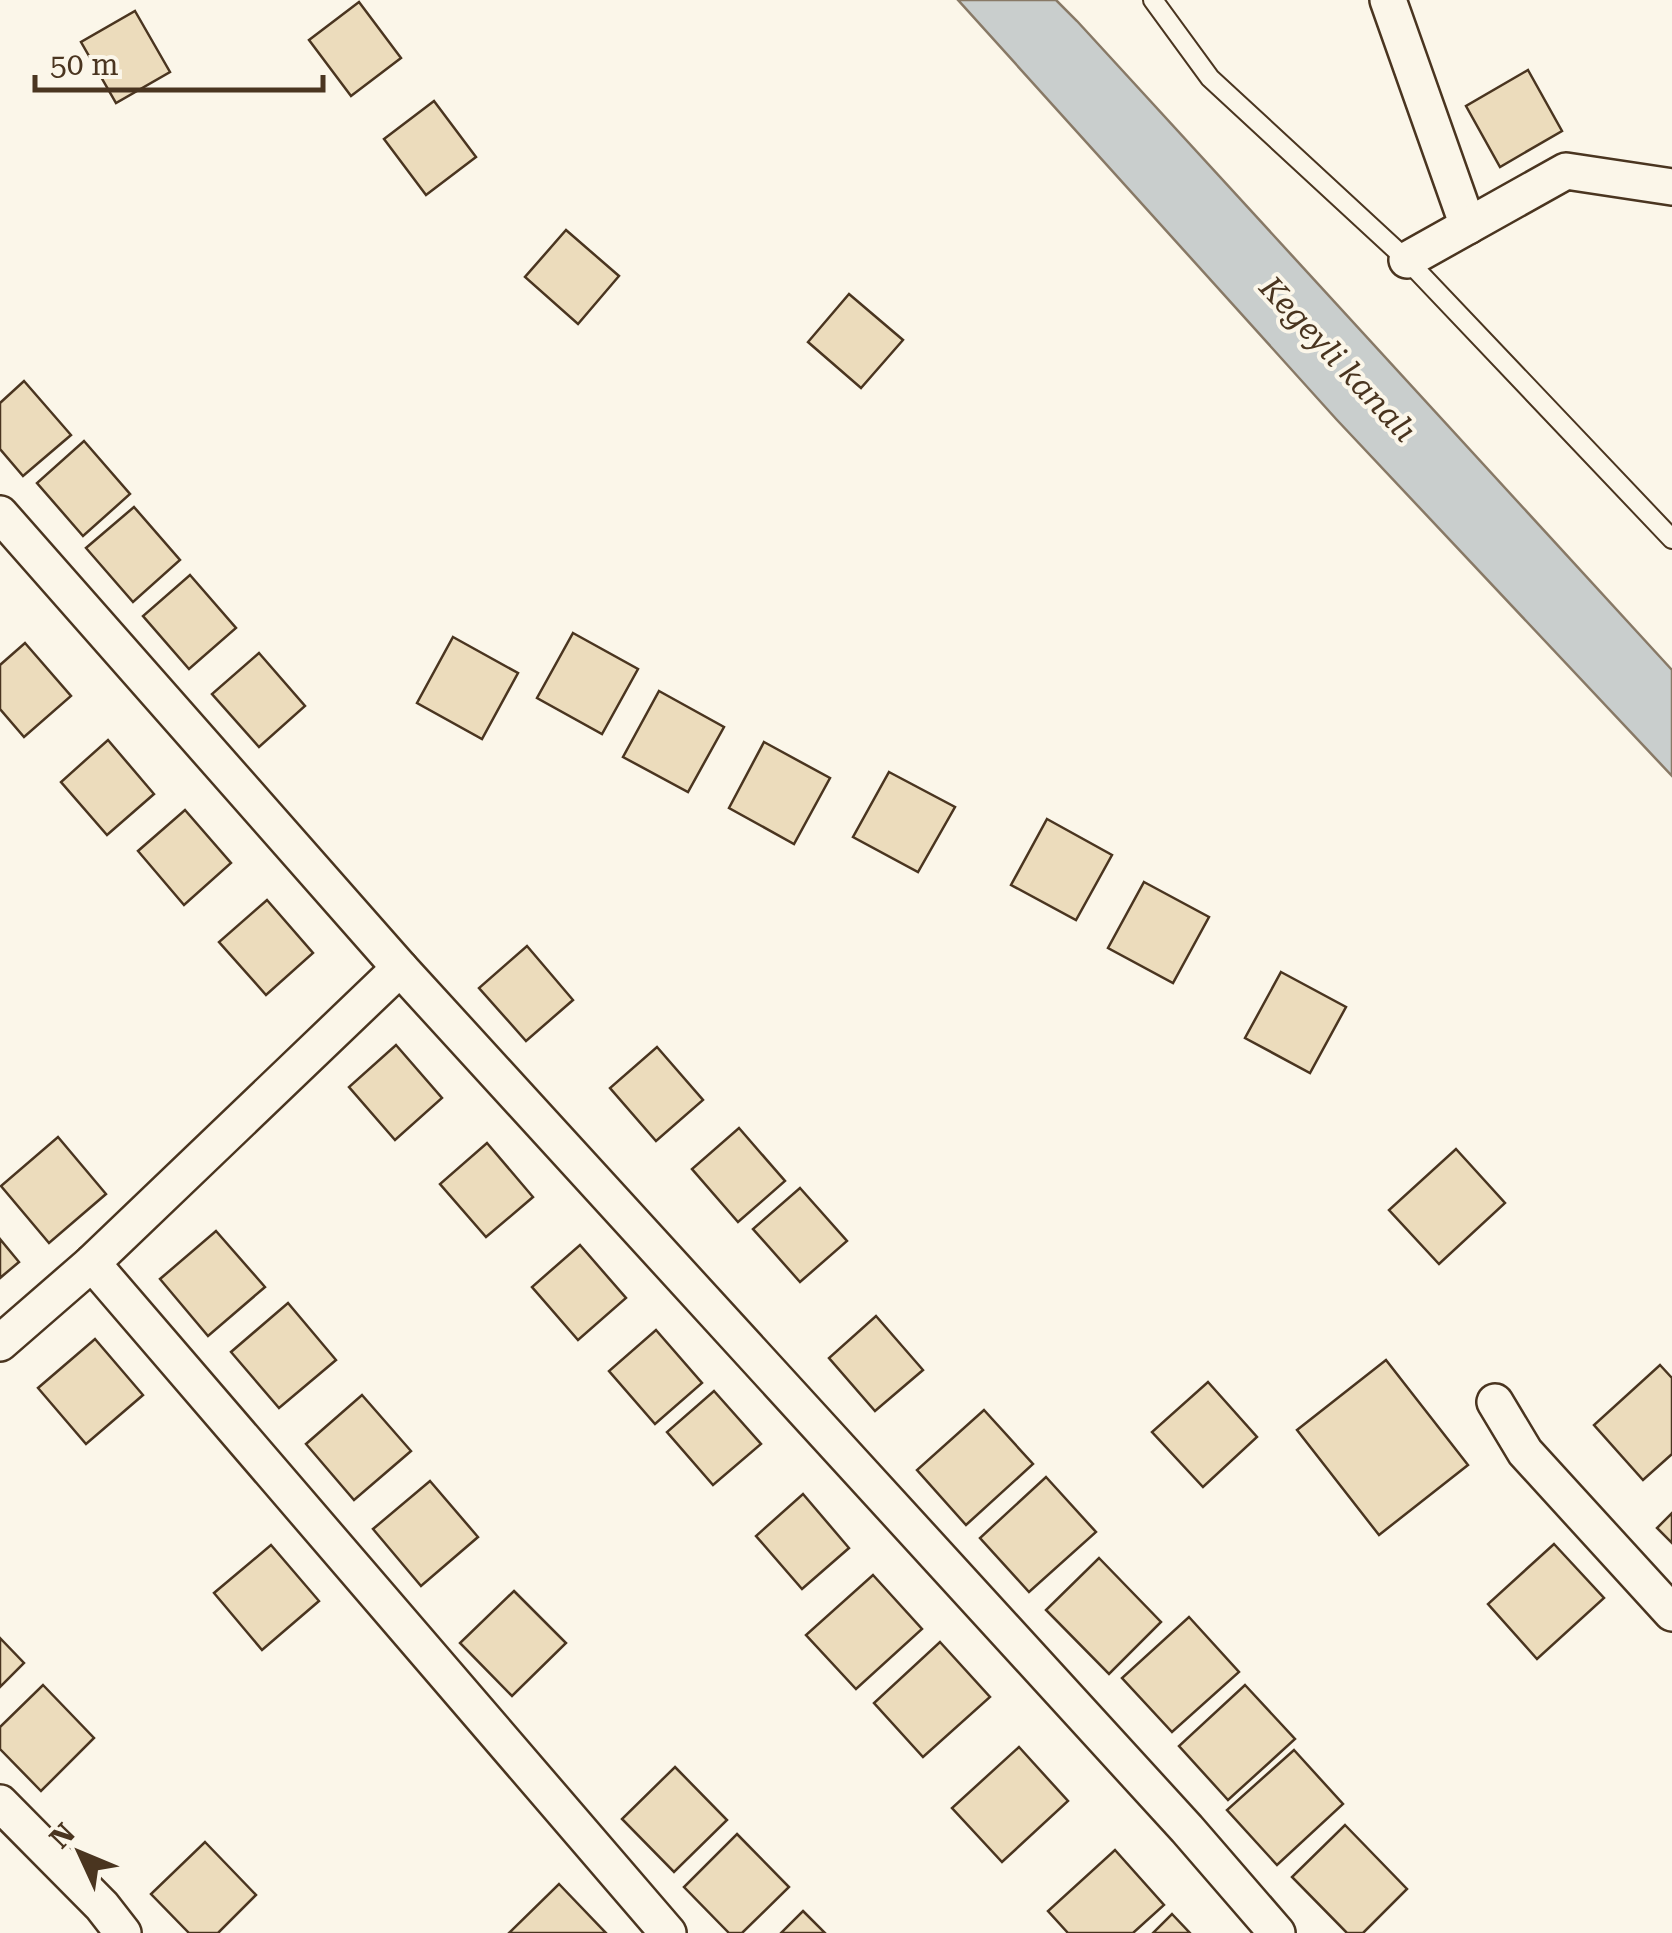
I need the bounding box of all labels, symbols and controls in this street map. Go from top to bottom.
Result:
scale bar [35,30,322,92]
text: 50 m [50,47,119,82]
water label: Kegeyli kanalı [1251,268,1424,450]
north arrow [30,1803,130,1903]
text: N [43,1817,82,1855]

